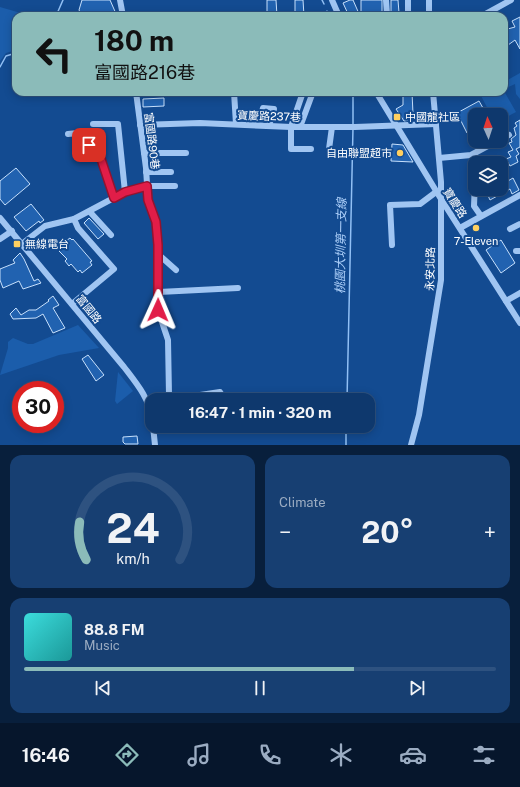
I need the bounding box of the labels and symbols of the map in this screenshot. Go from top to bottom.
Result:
north arrow [468,108,508,148]
street label: 寶慶路237巷 [237,109,301,123]
place label: 中國龍社區 [405,111,460,123]
street label: 富國路90巷 [143,112,161,170]
marker: 中國龍社區 [392,112,402,122]
pin [72,128,106,162]
place label: 自由聯盟超市 [326,147,392,159]
marker: 自由聯盟超市 [395,148,405,158]
street label: 寶慶路 [441,186,469,220]
water label: 桃園大圳第一支線 [333,196,349,294]
marker: 7-Eleven [471,223,481,233]
place label: 7-Eleven [454,235,498,247]
place label: 無線電台 [25,238,69,250]
marker: 無線電台 [12,239,22,249]
street label: 永安北路 [424,247,436,291]
position arrow [137,289,179,331]
street label: 富國路 [74,292,104,326]
speed limit sign: 30 [12,381,64,433]

